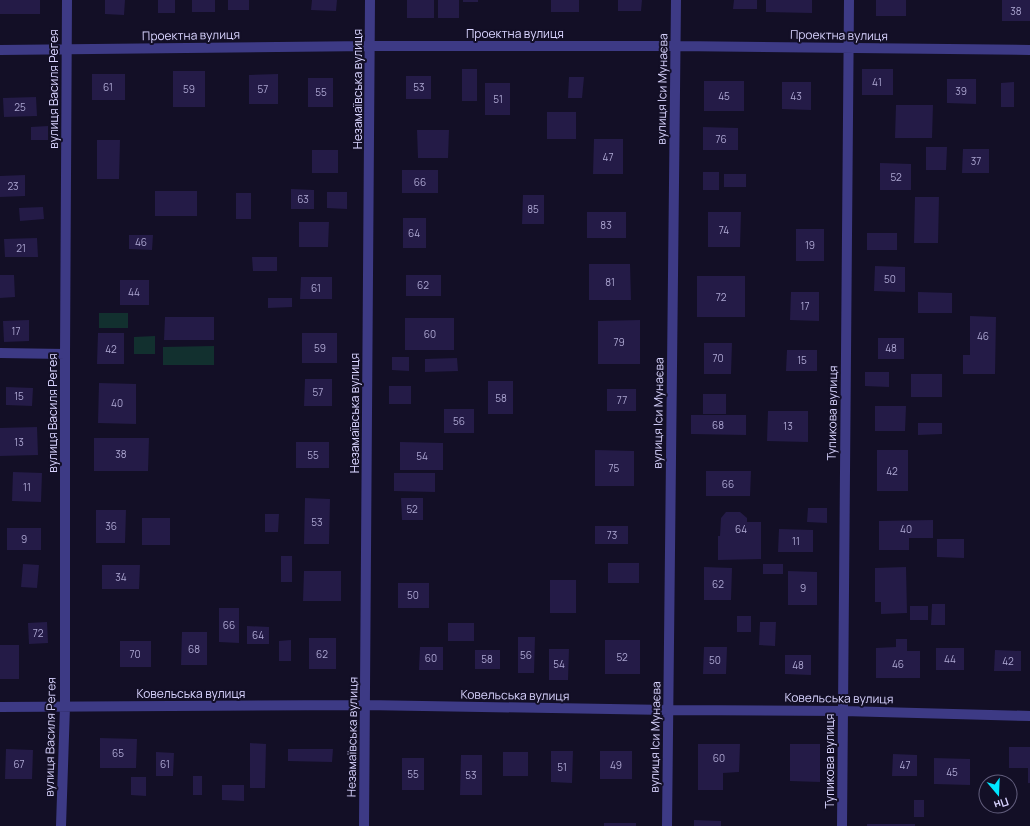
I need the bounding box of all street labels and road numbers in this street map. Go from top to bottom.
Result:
street label: Проектна вулиця [466,25,564,42]
street label: Проектна вулиця [142,26,240,44]
street label: Проектна вулиця [790,26,888,44]
street label: вулиця Василя Регея [45,29,62,149]
street label: Незамаївська вулиця [349,29,366,149]
street label: вулиця Іси Мунаєва [653,33,671,145]
street label: вулиця Василя Регея [44,353,61,473]
street label: Незамаївська вулиця [346,353,363,473]
street label: вулиця Іси Мунаєва [649,357,667,469]
street label: Тупикова вулиця [823,365,841,461]
street label: вулиця Василя Регея [40,677,60,797]
street label: Незамаївська вулиця [342,677,362,797]
street label: вулиця Іси Мунаєва [646,681,664,793]
street label: Ковельська вулиця [137,685,245,702]
street label: Ковельська вулиця [460,686,570,704]
street label: Ковельська вулиця [784,689,894,707]
street label: Тупикова вулиця [821,713,838,809]

